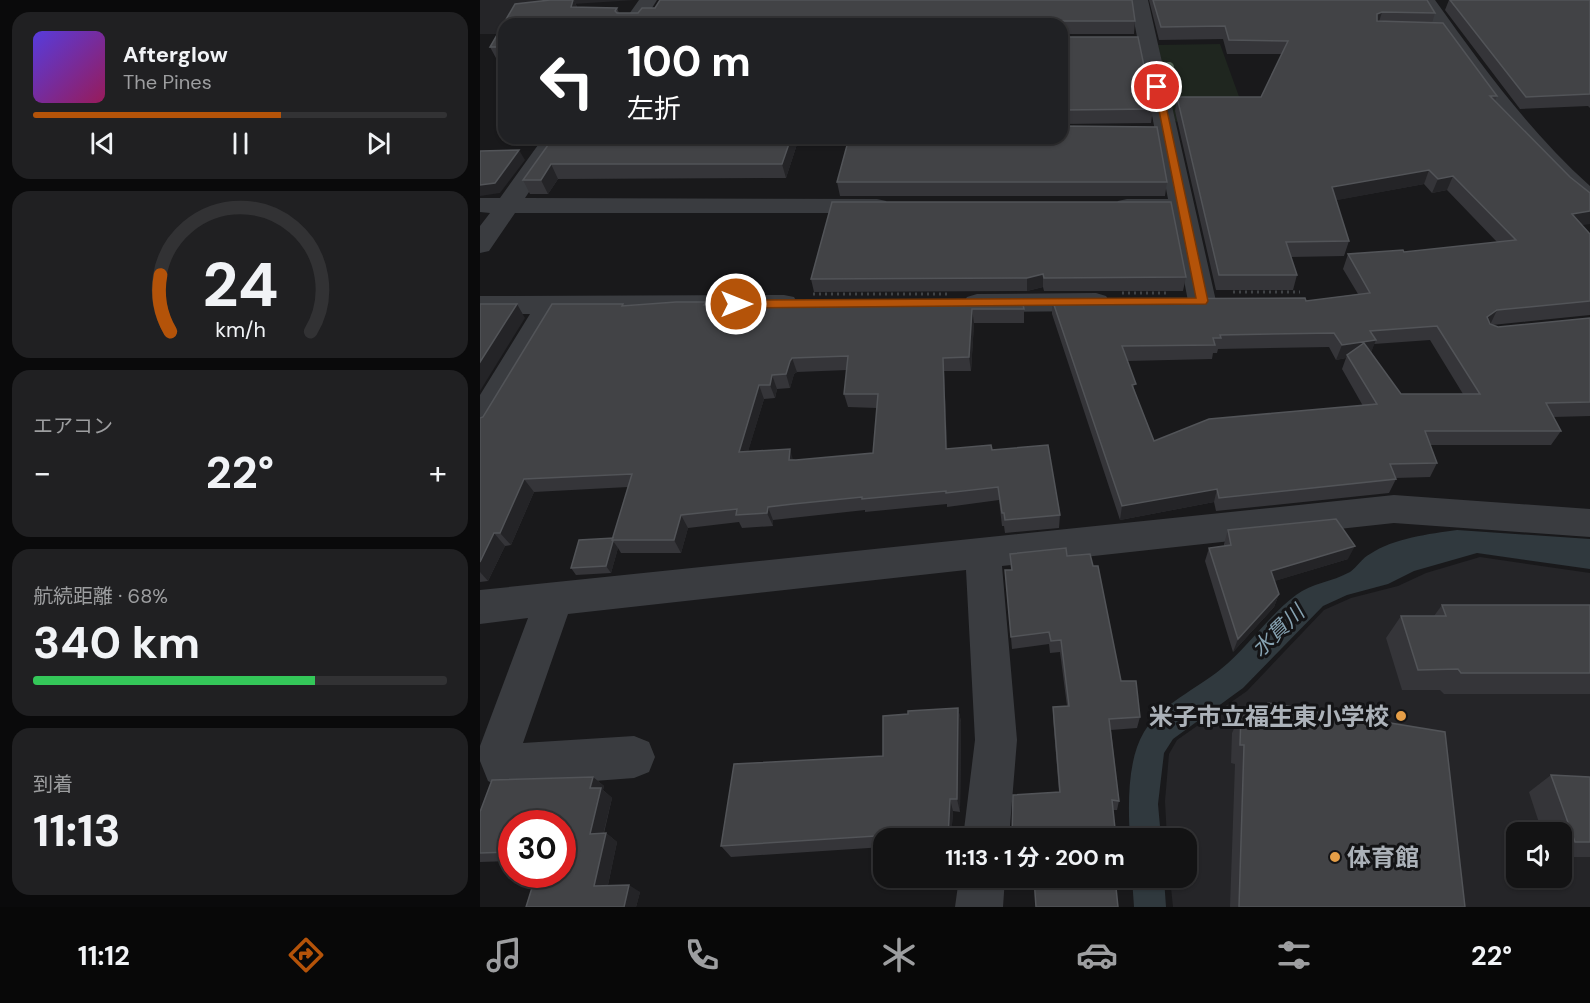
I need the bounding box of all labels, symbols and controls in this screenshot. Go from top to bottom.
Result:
text: 100 m [627,34,751,89]
text: Afterglow [123,40,228,69]
icon: left [528,42,606,120]
pin [1131,61,1182,112]
text: The Pines [123,69,212,95]
icon: arrive [1140,70,1173,103]
text: 左折 [627,91,681,126]
icon: previous [86,127,119,160]
icon: pause [224,127,257,160]
icon: next [362,127,395,160]
text: 24 [202,244,278,325]
position arrow [704,272,768,336]
text: km/h [215,316,265,344]
text: エアコン [33,413,113,439]
text: 22° [206,443,274,502]
text: − [33,451,51,494]
text: + [429,451,447,494]
text: 航続距離 · 68% [33,583,168,609]
water label: 水貫川 [1246,598,1312,663]
text: 340 km [33,613,200,672]
place label: 米子市立福生東小学校 [1149,701,1389,732]
marker: 米子市立福生東小学校 [1394,709,1408,723]
text: 到着 [33,771,73,797]
text: 11:13 [33,801,121,860]
speed limit sign: 30 [498,810,576,888]
map controls [1506,822,1572,888]
button: sound [1506,822,1572,888]
place label: 体育館 [1347,842,1419,873]
text: 11:13 · 1 分 · 200 m [945,843,1125,872]
marker: 体育館 [1328,850,1342,864]
icon: directions [285,934,327,976]
icon: music [483,934,525,976]
icon: phone [681,934,723,976]
icon: climate [878,934,920,976]
icon: car [1076,934,1118,976]
icon: filters [1273,934,1315,976]
text: 11:12 [78,938,130,973]
text: 22° [1471,938,1512,973]

